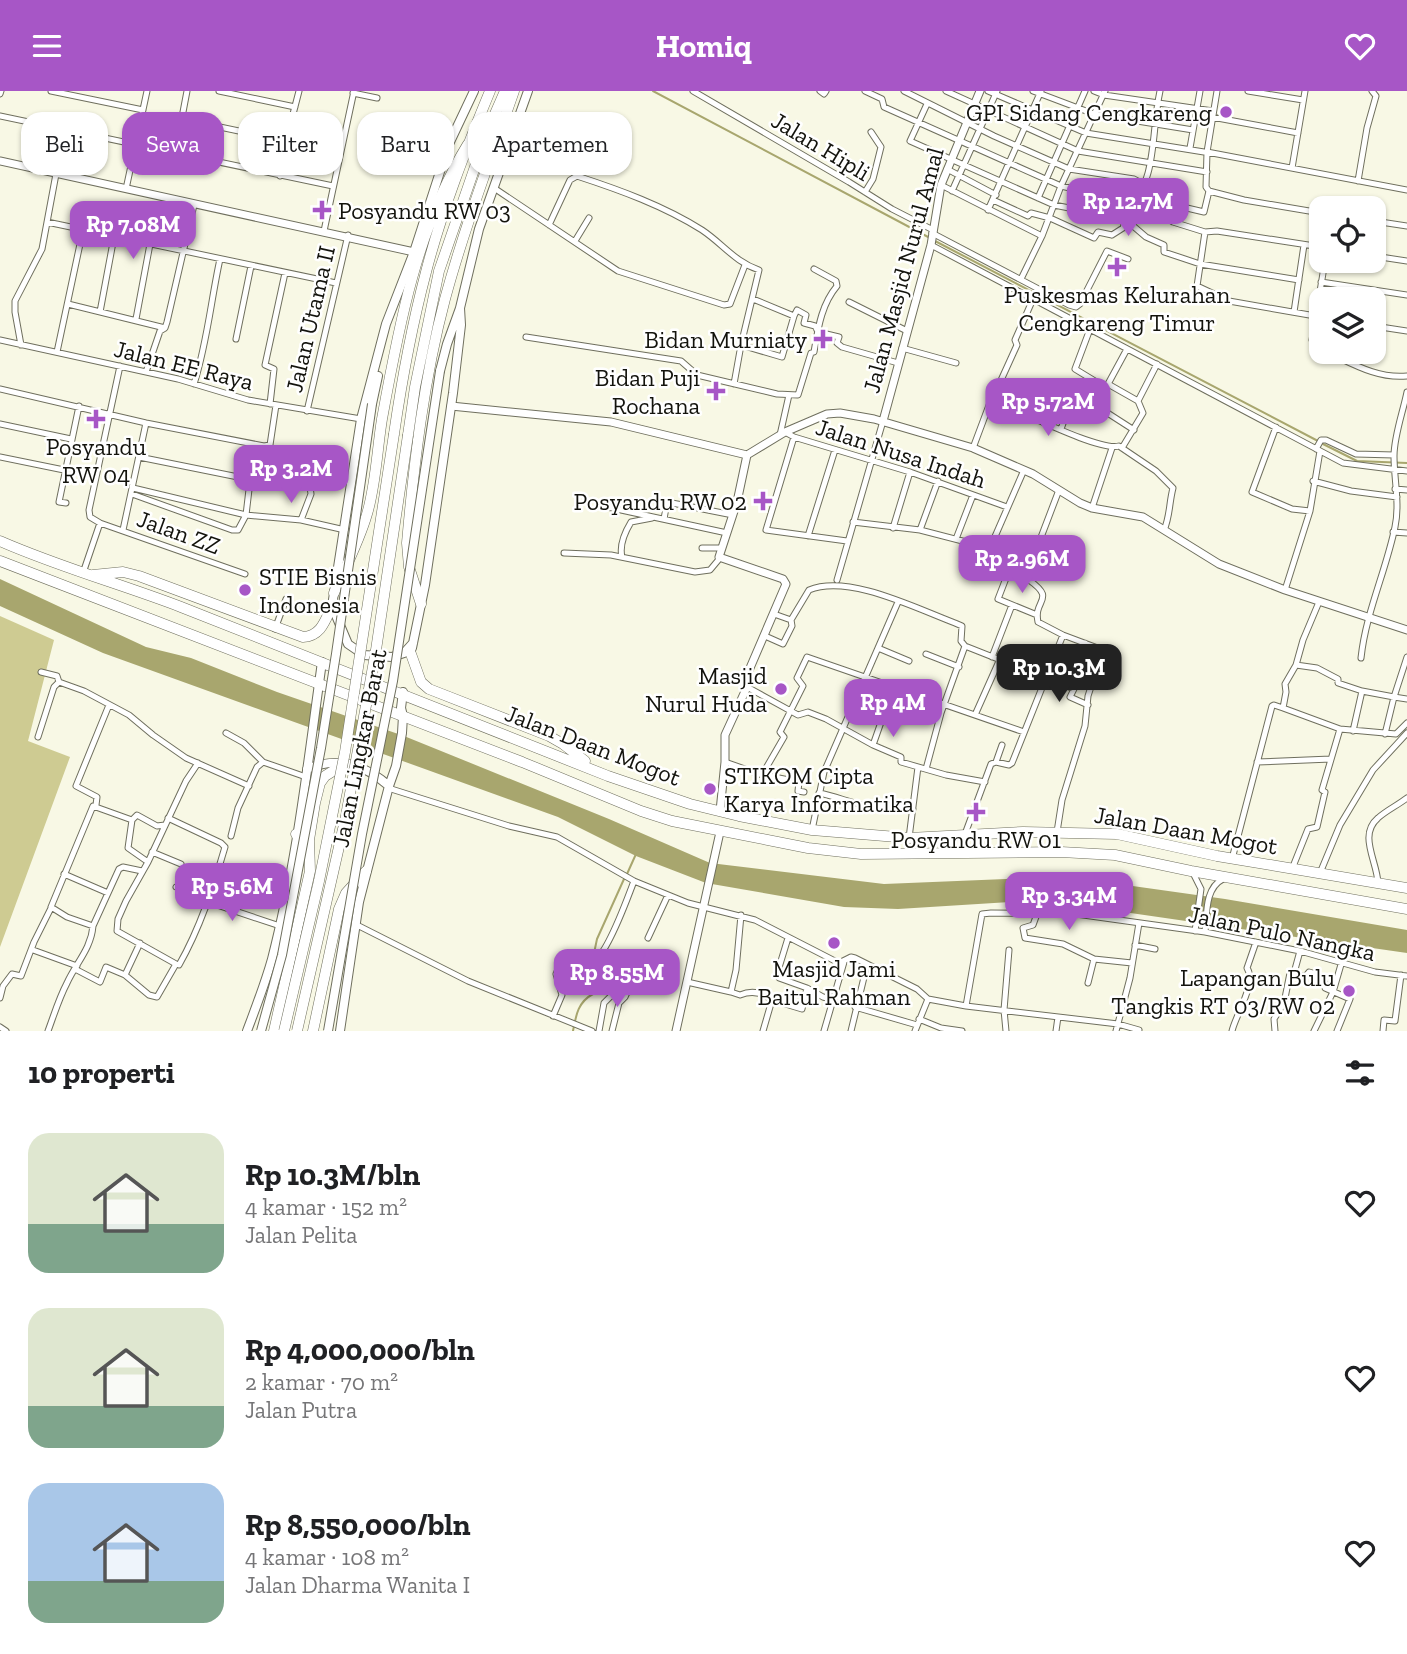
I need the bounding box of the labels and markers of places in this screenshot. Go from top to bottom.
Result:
place label: GPI Sidang Cengkareng [966,98,1212,127]
marker: GPI Sidang Cengkareng [1218,104,1234,120]
pin: Rp 12.7M [1056,179,1200,238]
place label: Posyandu RW 03 [338,196,511,225]
marker: Posyandu RW 03 [312,200,332,220]
pin: Rp 7.08M [61,201,205,261]
marker: Puskesmas Kelurahan Cengkareng Timur [1107,257,1127,277]
place label: Puskesmas Kelurahan Cengkareng Timur [1004,280,1230,337]
place label: Bidan Murniaty [644,325,808,354]
marker: Bidan Murniaty [813,329,833,349]
place label: Bidan Puji Rochana [595,363,700,420]
pin: Rp 5.72M [976,379,1120,438]
marker: Bidan Puji Rochana [706,381,726,401]
marker: Posyandu RW 04 [86,409,106,429]
place label: Posyandu RW 04 [46,432,147,489]
pin: Rp 3.2M [226,445,356,505]
place label: Posyandu RW 02 [574,487,747,516]
marker: Posyandu RW 02 [753,491,773,511]
pin: Rp 2.96M [950,535,1094,595]
place label: STIE Bisnis Indonesia [259,562,377,619]
marker: STIE Bisnis Indonesia [237,582,253,598]
pin: Rp 10.3M [987,645,1131,704]
place label: Masjid Nurul Huda [645,661,767,718]
pin: Rp 4M [844,679,942,739]
marker: Masjid Nurul Huda [773,681,789,697]
place label: STIKOM Cipta Karya Informatika [724,761,914,818]
marker: STIKOM Cipta Karya Informatika [702,781,718,797]
marker: Posyandu RW 01 [966,802,986,822]
place label: Posyandu RW 01 [891,825,1061,854]
pin: Rp 5.6M [167,863,297,923]
pin: Rp 3.34M [997,873,1141,932]
marker: Masjid Jami Baitul Rahman [826,935,842,951]
pin: Rp 8.55M [545,949,689,1009]
place label: Masjid Jami Baitul Rahman [758,954,911,1011]
place label: Lapangan Bulu Tangkis RT 03/RW 02 [1111,963,1336,1020]
marker: Lapangan Bulu Tangkis RT 03/RW 02 [1341,983,1357,999]

